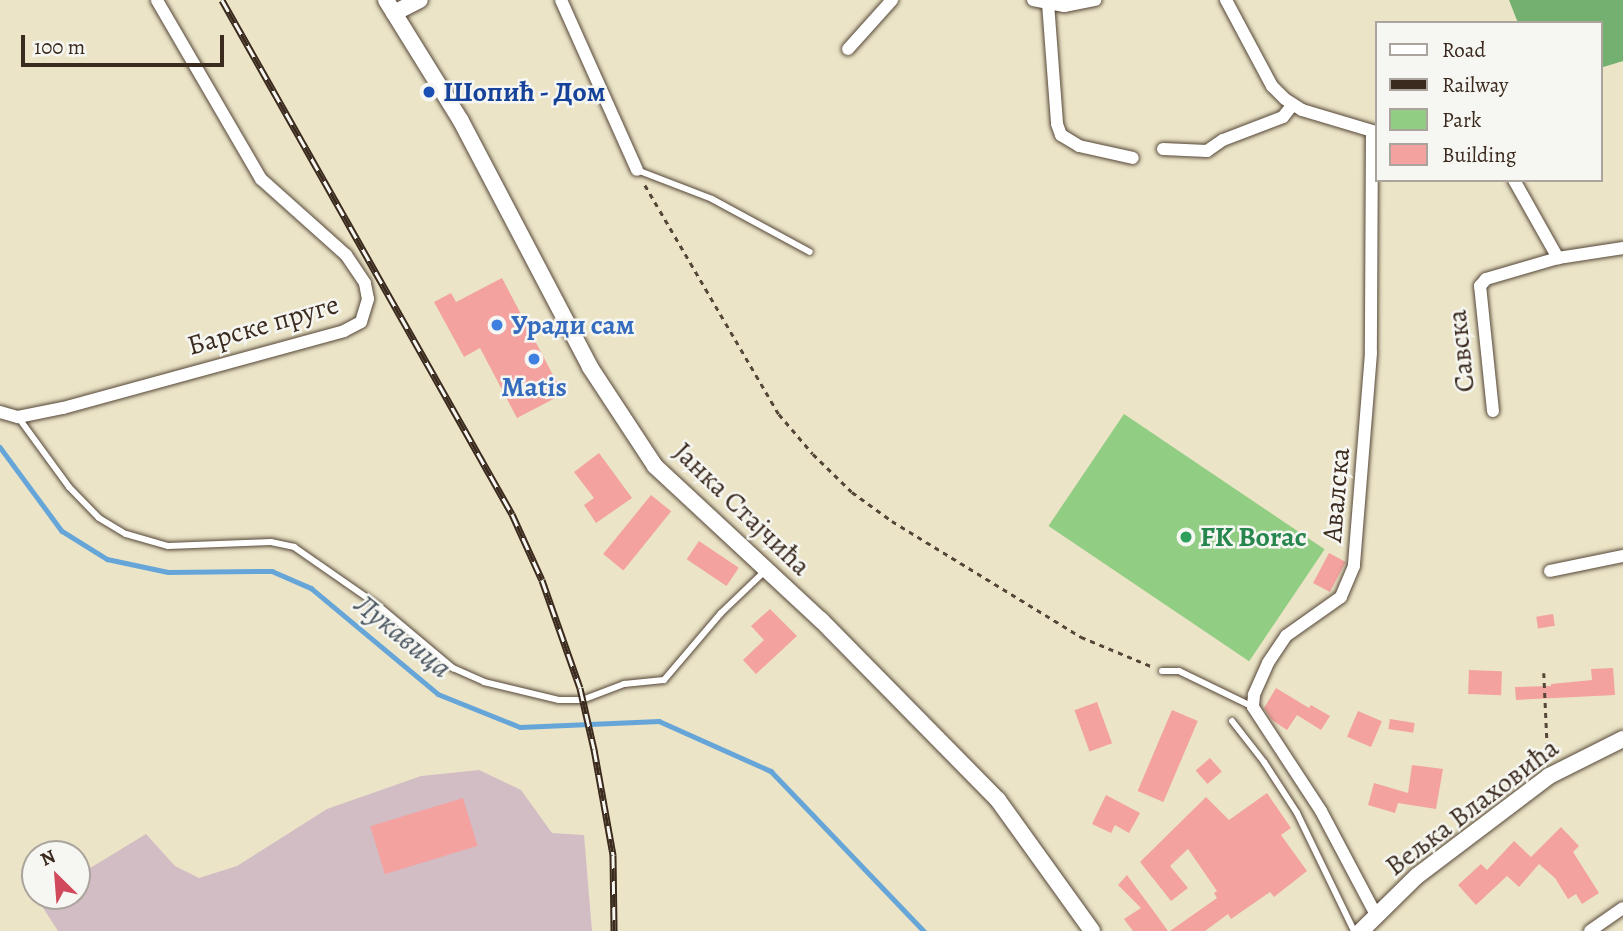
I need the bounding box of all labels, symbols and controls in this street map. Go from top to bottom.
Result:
scale bar [24,21,228,65]
legend [1374,21,1602,182]
text: 100 m [34,33,85,61]
text: Road [1442,36,1486,64]
text: Railway [1442,71,1508,99]
place label: Шопић - Дом [443,75,607,109]
marker: Шопић - Дом [421,84,437,100]
text: Park [1442,106,1481,134]
text: Building [1442,141,1516,169]
street label: Барске пруге [183,287,343,363]
place label: Уради сам [511,308,635,342]
street label: Савска [1440,308,1482,394]
marker: Уради сам [489,317,505,333]
marker: Matis [526,351,542,367]
place label: Matis [501,370,567,404]
street label: Јанка Стајчића [666,435,818,583]
street label: Авалска [1315,446,1357,544]
place label: FK Borac [1200,520,1307,554]
marker: FK Borac [1178,529,1194,545]
water label: Лукавица [347,586,459,686]
street label: Вељка Влаховића [1379,731,1565,883]
north arrow [21,840,91,910]
text: N [36,843,60,872]

